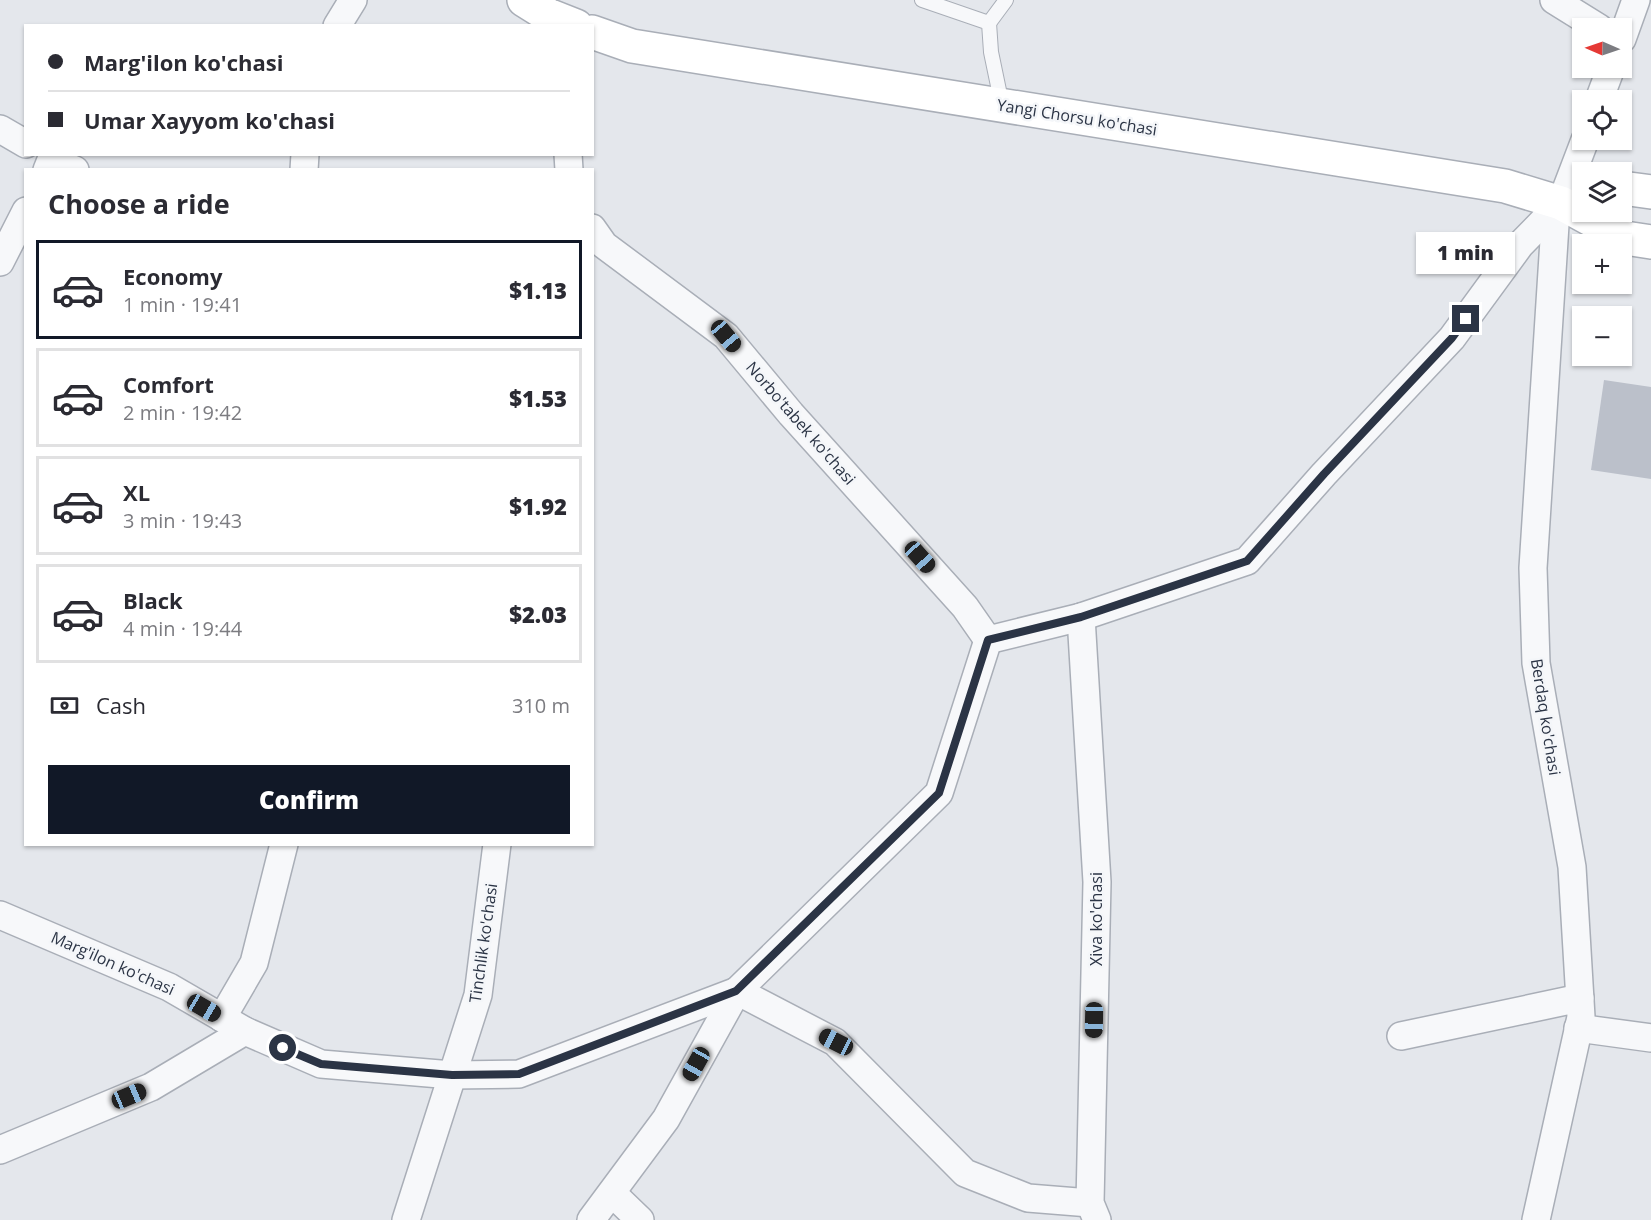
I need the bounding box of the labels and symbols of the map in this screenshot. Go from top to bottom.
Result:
north arrow [1572,18,1632,78]
street label: Yangi Chorsu ko'chasi [995,93,1159,141]
callout: 1 min [1416,232,1516,274]
route end [1452,305,1479,332]
car [708,316,744,356]
street label: Norbo'tabek ko'chasi [741,357,861,489]
car [901,538,939,576]
street label: Berdaq ko'chasi [1526,657,1566,777]
street label: Xiva ko'chasi [1085,872,1107,966]
street label: Tinchlik ko'chasi [464,882,502,1004]
street label: Marg'ilon ko'chasi [48,926,178,1000]
car [184,991,224,1025]
car [1085,1002,1103,1038]
car [816,1026,856,1058]
route start [269,1034,296,1061]
car [679,1044,713,1084]
car [109,1081,149,1111]

